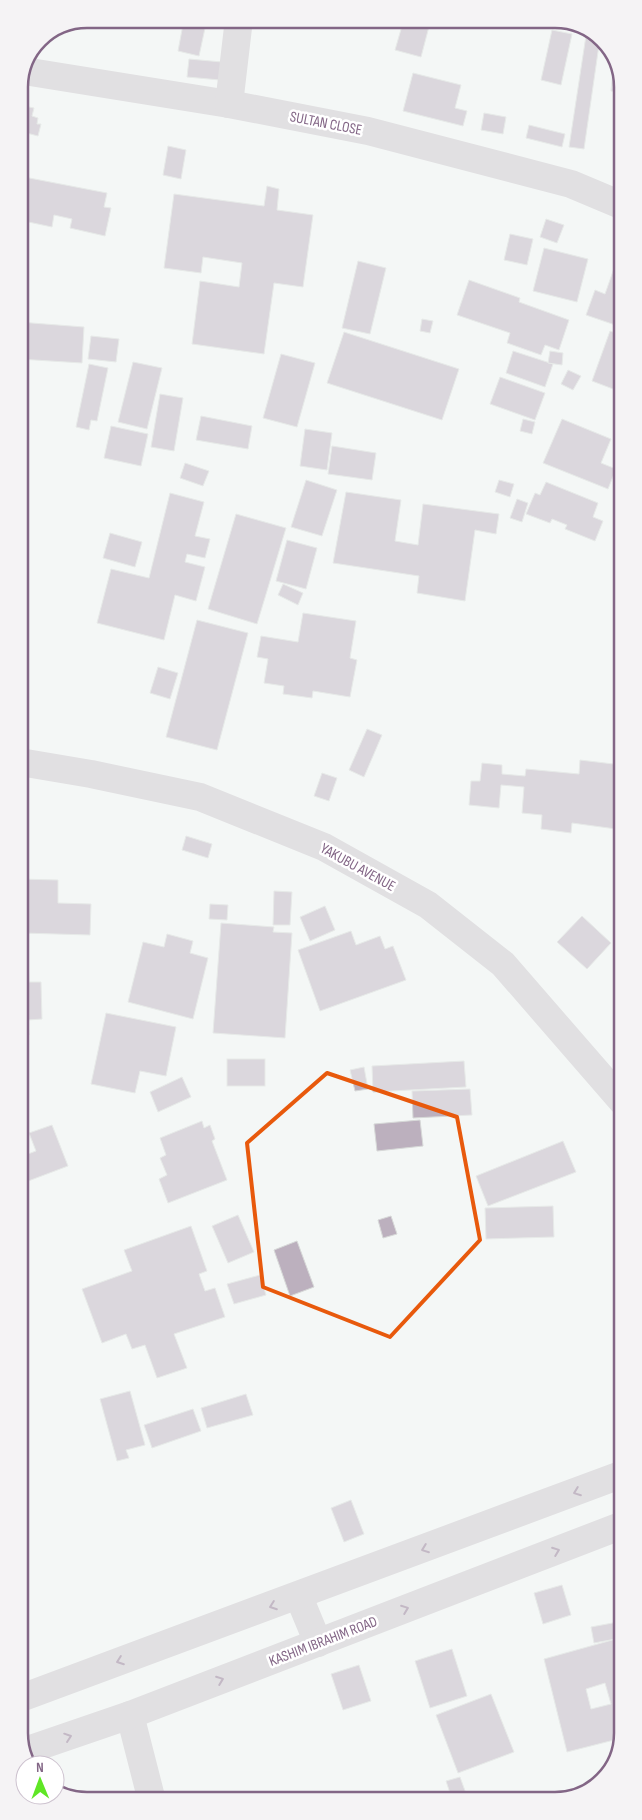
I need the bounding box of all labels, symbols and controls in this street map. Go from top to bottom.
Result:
street label: SULTAN CLOSE [288,107,363,140]
street label: YAKUBU AVENUE [317,839,399,896]
one-way arrow [573,1486,582,1496]
one-way arrow [421,1543,430,1553]
one-way arrow [551,1546,560,1557]
one-way arrow [269,1600,278,1610]
one-way arrow [400,1605,408,1615]
street label: KASHIM IBRAHIM ROAD [266,1612,380,1671]
one-way arrow [116,1655,125,1665]
one-way arrow [215,1676,224,1686]
one-way arrow [63,1732,72,1742]
north arrow [15,1755,65,1805]
text: N [36,1759,44,1776]

